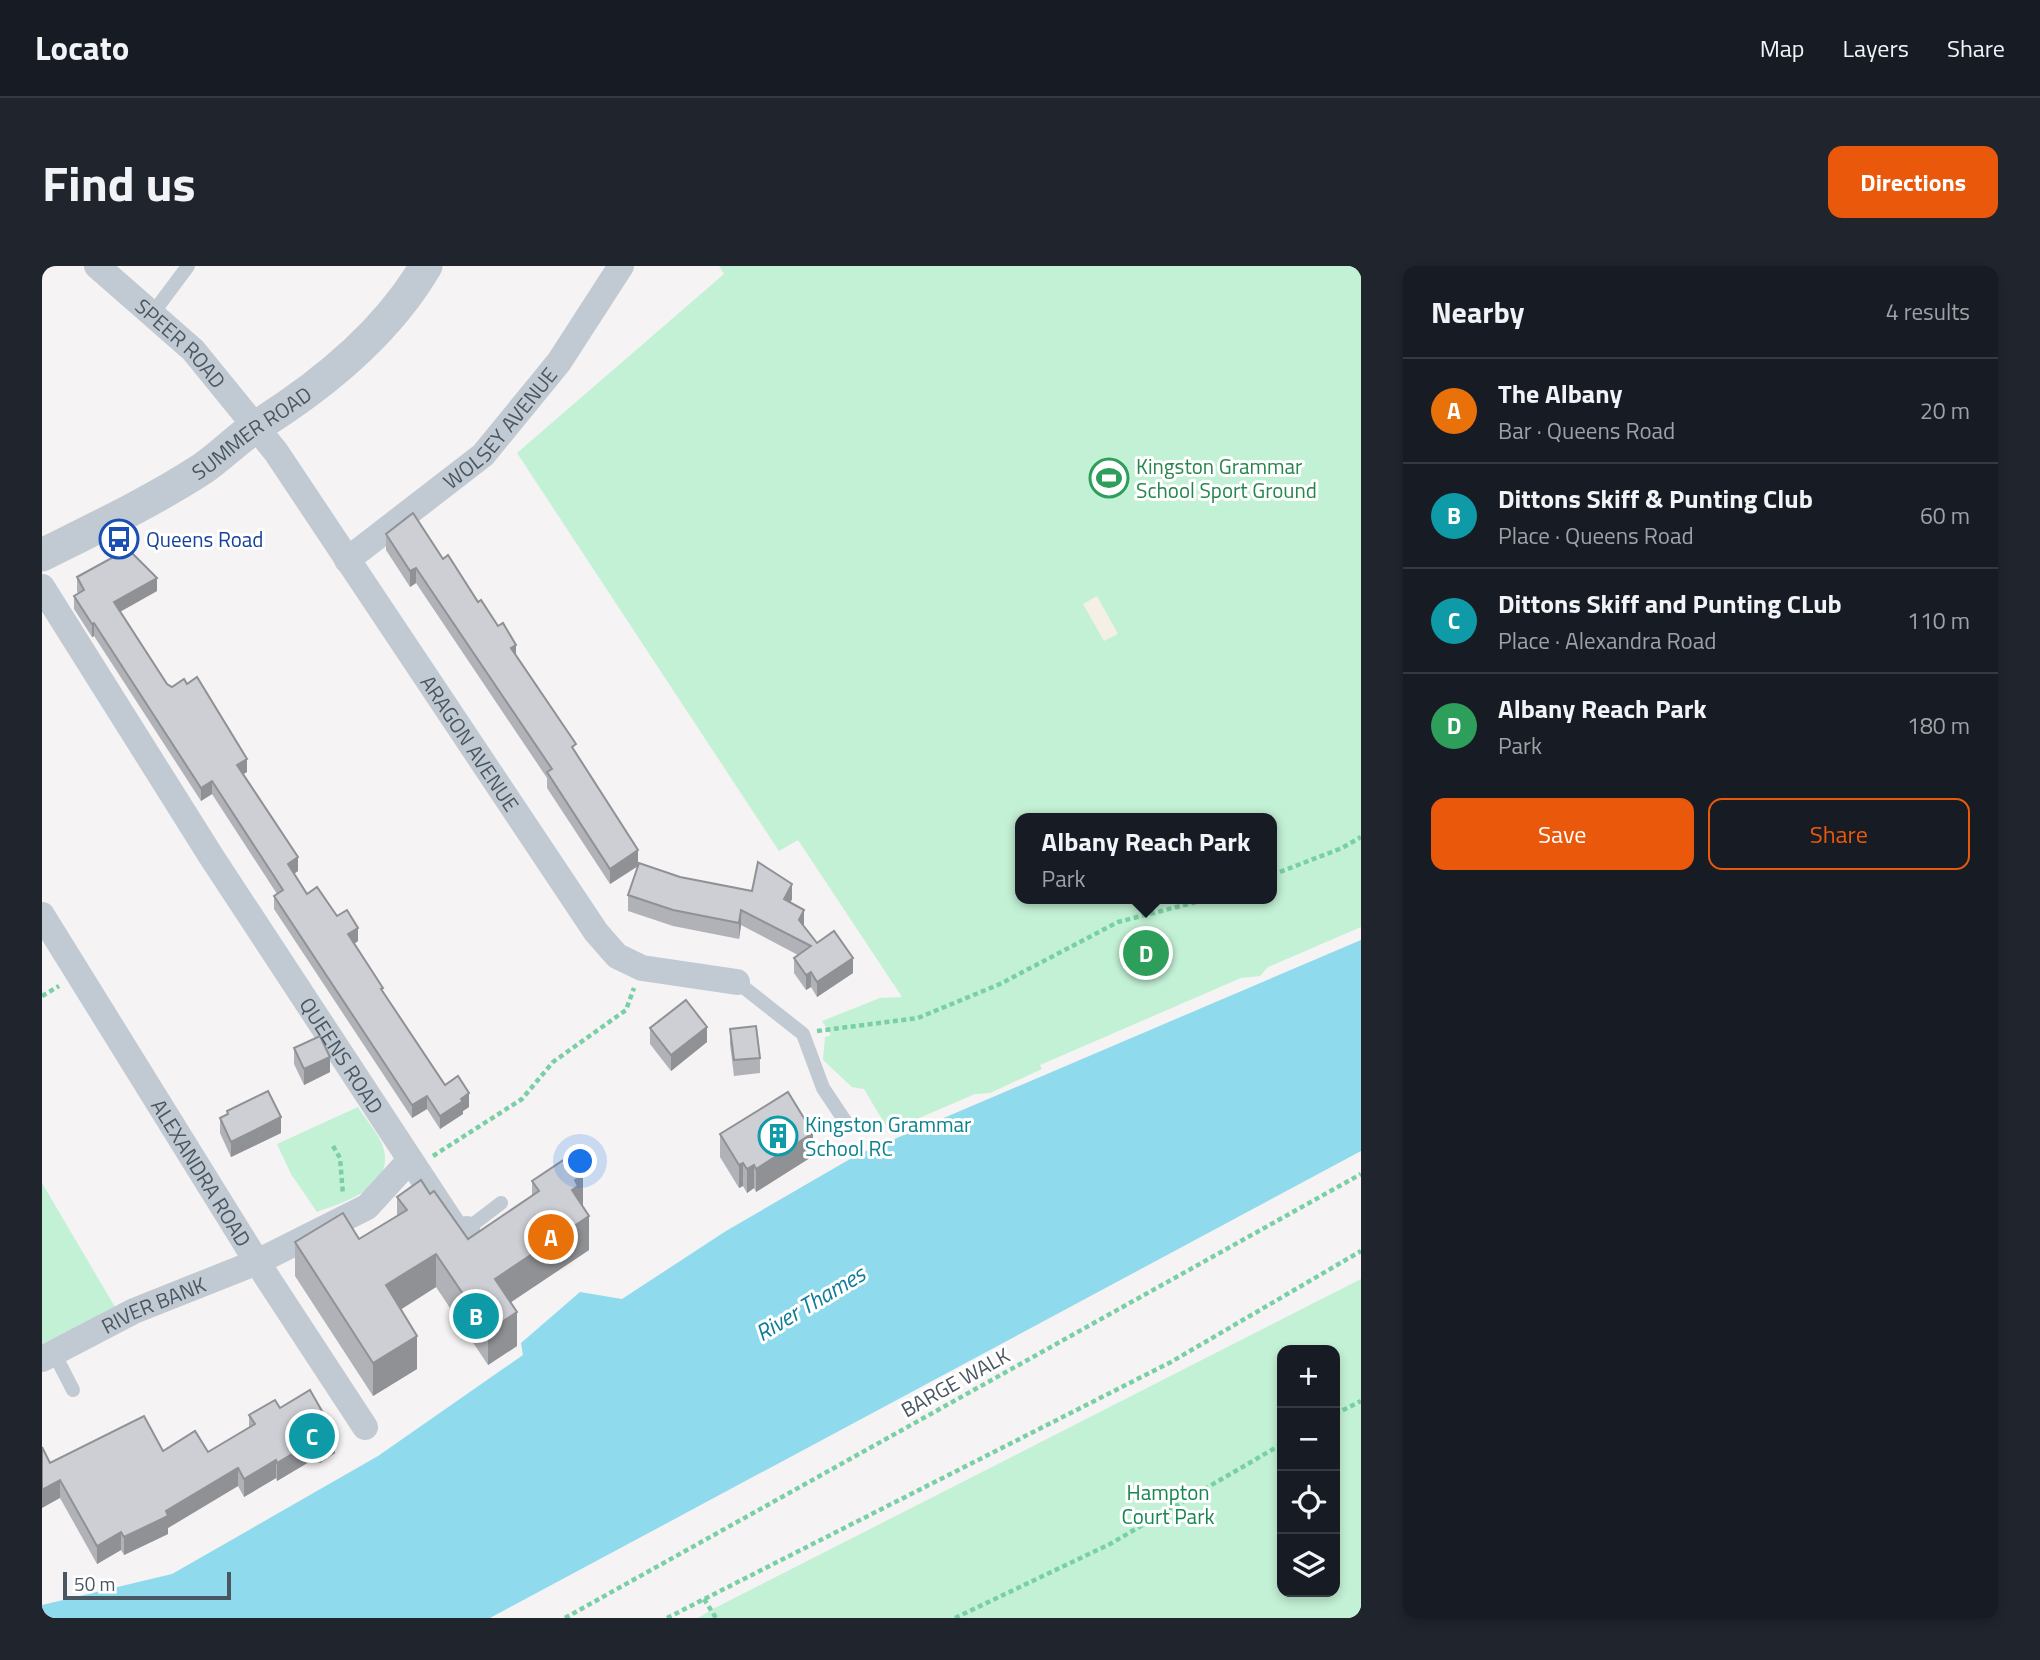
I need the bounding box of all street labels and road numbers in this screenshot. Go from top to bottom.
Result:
street label: SPEER ROAD [128,290,234,395]
street label: WOLSEY AVENUE [436,360,565,496]
street label: SUMMER ROAD [185,378,318,488]
street label: ARAGON AVENUE [413,668,527,818]
street label: QUEENS ROAD [292,991,392,1120]
street label: ALEXANDRA ROAD [144,1092,260,1253]
street label: RIVER BANK [95,1268,210,1341]
street label: BARGE WALK [895,1339,1015,1425]

